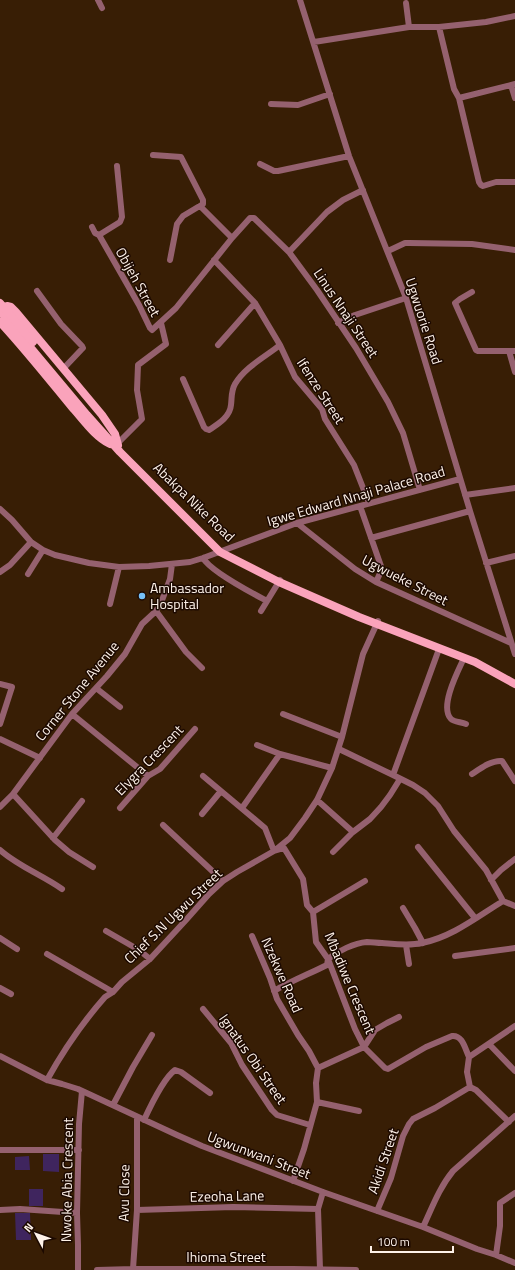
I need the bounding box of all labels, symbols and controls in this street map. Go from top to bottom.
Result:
street label: Obijeh Street [111,243,166,320]
street label: Linus Nnaji Street [309,264,384,362]
street label: Ugwuorie Road [401,275,448,367]
street label: Ifenze Street [292,354,351,428]
street label: Abakpa Nike Road [149,457,240,546]
street label: Igwe Edward Nnaji Palace Road [264,460,447,531]
street label: Ugwueke Street [359,549,452,610]
place label: Ambassador Hospital [150,577,224,614]
marker: Ambassador Hospital [137,591,147,601]
street label: Corner Stone Avenue [30,636,124,745]
street label: Elygra Crescent [109,720,188,800]
street label: Chief S.N Ugwu Street [119,863,227,968]
street label: Mbadiwe Crescent [320,929,381,1037]
street label: Nzekwe Road [256,934,308,1016]
street label: Ignatus Obi Street [214,1009,292,1108]
street label: Nwoke Abia Crescent [55,1118,78,1242]
street label: Ugwunwani Street [205,1125,314,1184]
street label: Akidi Street [362,1125,404,1196]
street label: Avu Close [113,1164,134,1222]
street label: Ezeoha Lane [190,1184,264,1207]
north arrow [16,1214,56,1254]
text: N [20,1219,37,1236]
scale bar [371,1228,453,1254]
text: 100 m [377,1232,410,1251]
street label: Ihioma Street [186,1246,266,1267]

